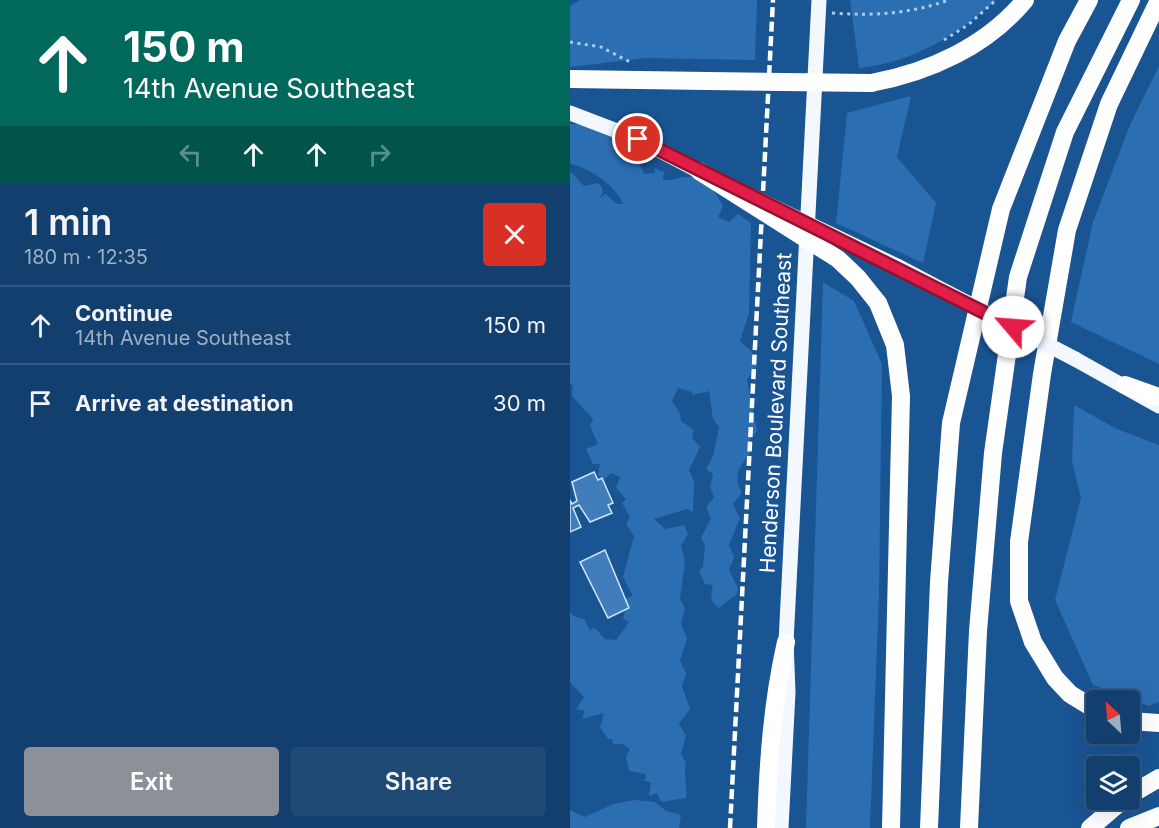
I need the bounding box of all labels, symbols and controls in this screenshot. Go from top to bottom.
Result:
text: 150 m [123,21,245,72]
icon: ahead [24,24,102,102]
text: 14th Avenue Southeast [123,72,415,105]
pin [612,113,663,164]
icon: arrive [621,122,654,155]
icon: left [174,138,207,171]
icon: ahead [237,138,270,171]
icon: ahead [300,138,333,171]
icon: right [363,138,396,171]
text: 1 min [24,200,112,244]
button: close [483,203,546,266]
text: 180 m · 12:35 [24,245,148,269]
street label: Henderson Boulevard Southeast [755,252,796,574]
position arrow [981,295,1045,359]
text: Continue [75,300,173,326]
icon: ahead [24,309,57,342]
text: 150 m [484,312,546,338]
text: 14th Avenue Southeast [75,326,291,350]
icon: arrive [24,387,57,420]
text: Arrive at destination [75,390,294,416]
text: 30 m [493,390,546,416]
north arrow [1086,690,1140,744]
map controls [1086,690,1140,810]
button: Exit [24,747,279,816]
button: Share [291,747,546,816]
button: layers [1086,756,1140,810]

